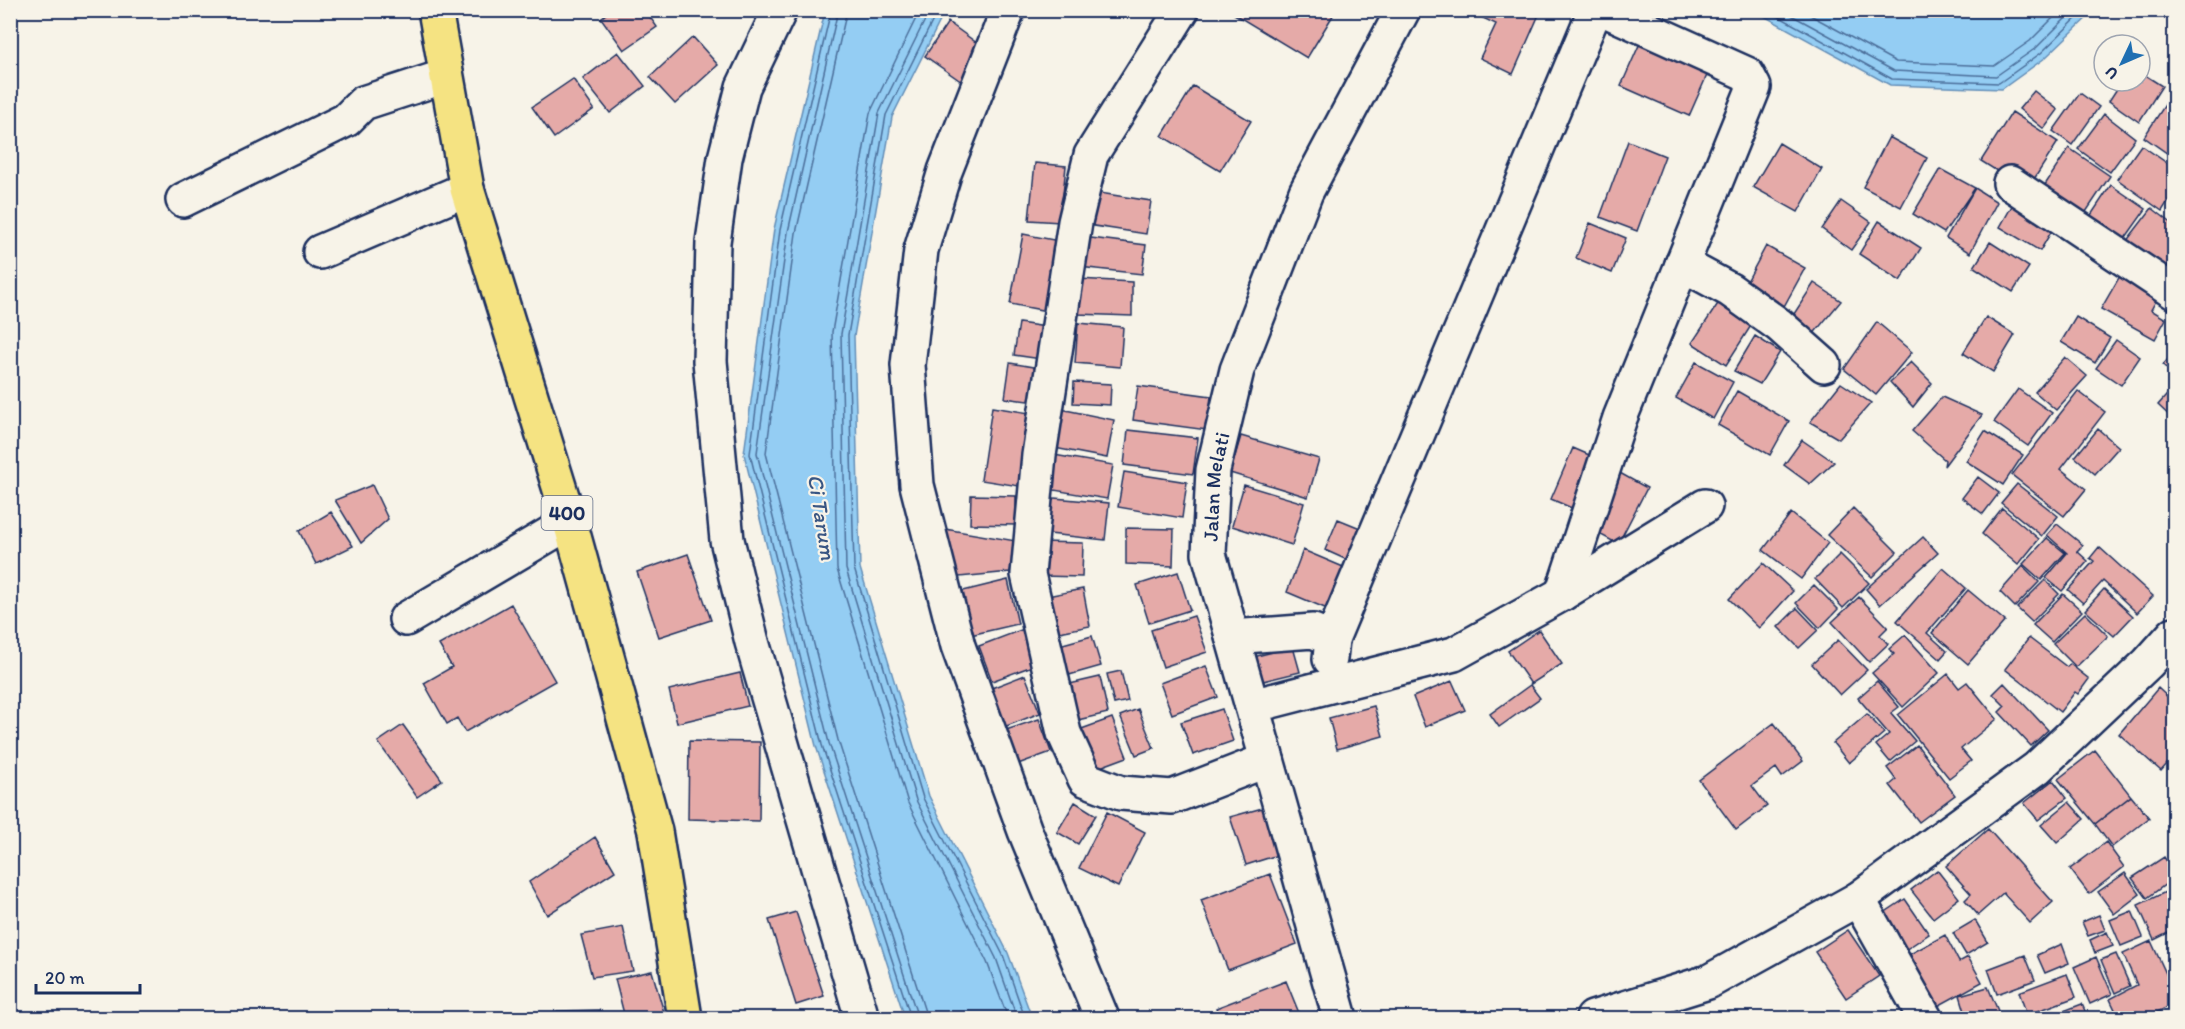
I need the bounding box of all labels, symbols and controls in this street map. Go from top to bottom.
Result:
north arrow [2092,33,2152,93]
text: U [2101,63,2122,83]
street label: Jalan Melati [1197,429,1234,542]
water label: Ci Tarum [802,472,842,562]
road number: 400 [542,496,592,530]
scale bar [36,957,140,995]
text: 20 m [45,967,85,989]

